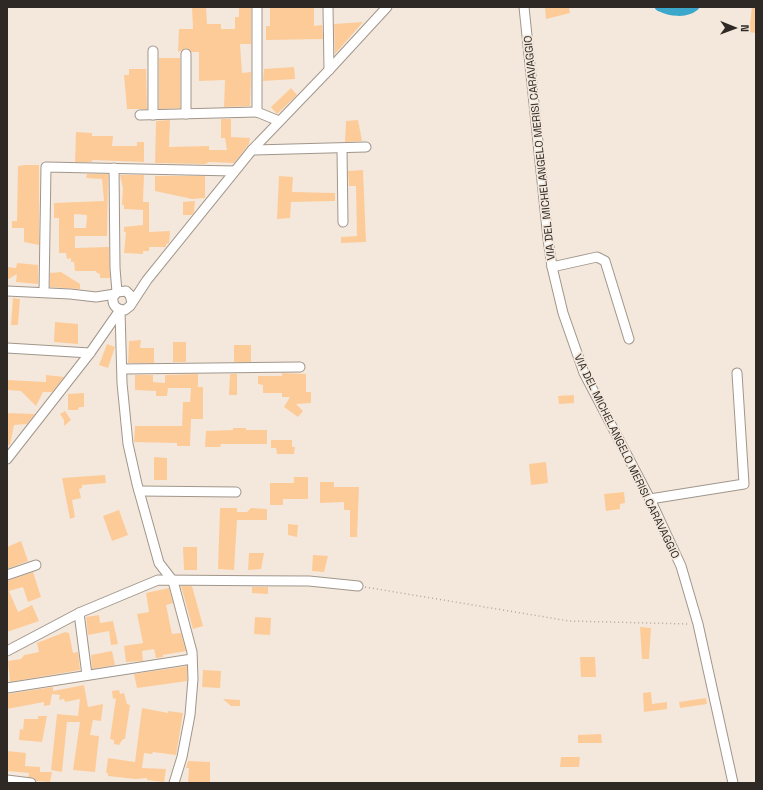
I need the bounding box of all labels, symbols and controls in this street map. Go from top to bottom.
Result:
north arrow [715,8,755,48]
text: N [738,24,752,32]
street label: VIA DEL MICHELANGELO MERISI CARAVAGGIO [520,35,558,261]
street label: VIA DEL MICHELANGELO MERISI CARAVAGGIO [571,351,683,561]

